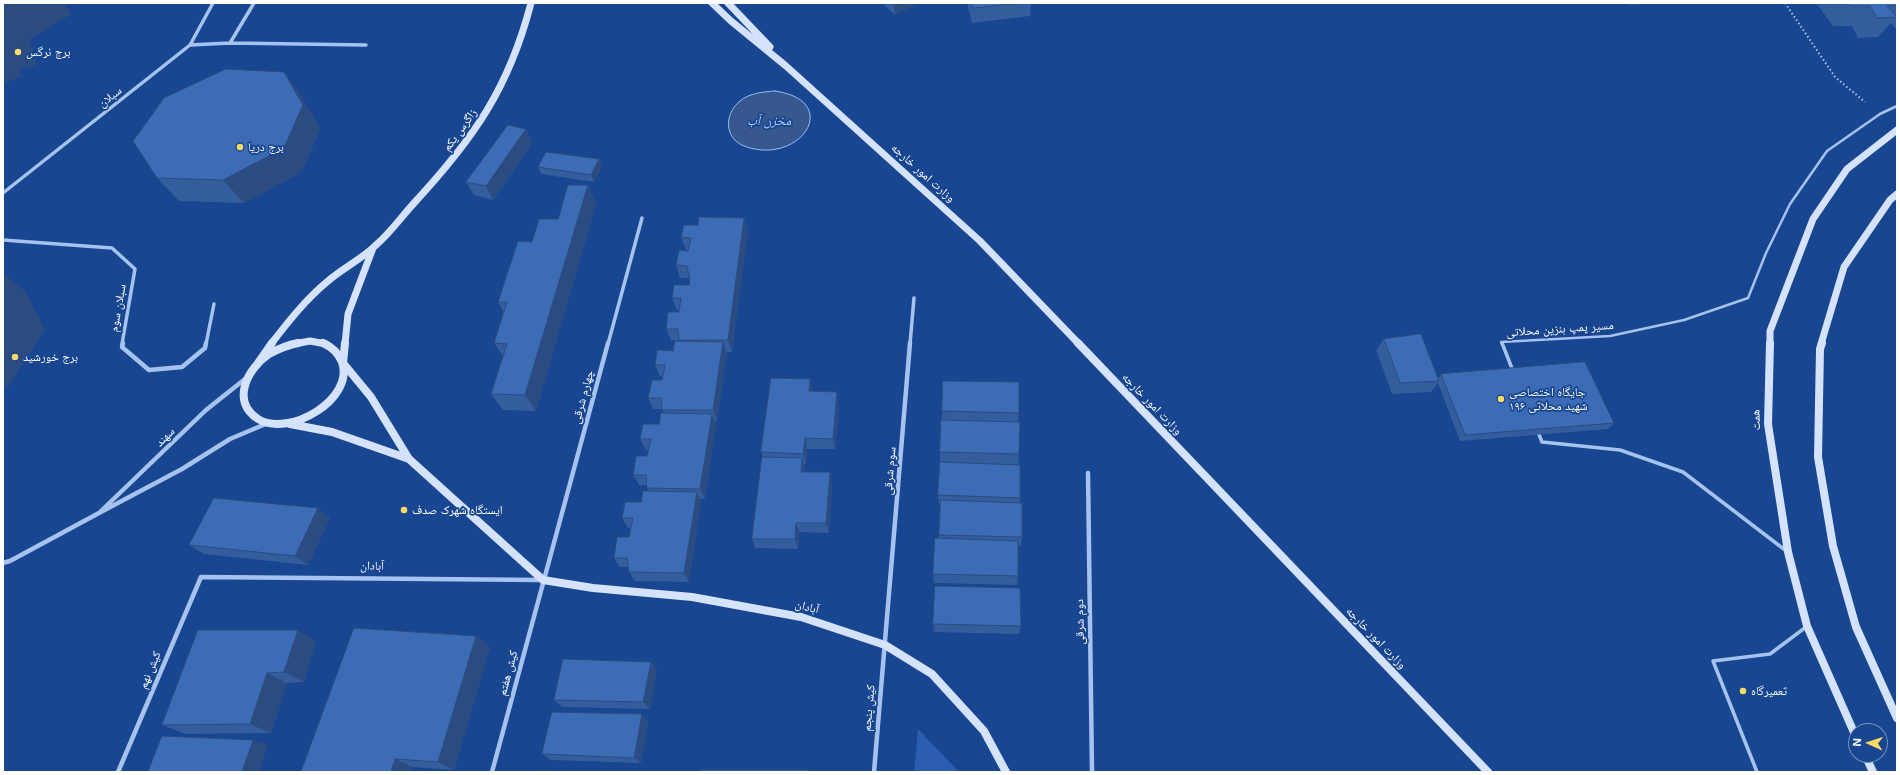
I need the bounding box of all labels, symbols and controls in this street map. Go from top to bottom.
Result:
place label: برج نرگس [26,45,70,59]
marker: برج نرگس [13,47,23,57]
street label: سبلان [95,83,125,111]
street label: زاگرس یکم [440,106,480,154]
water label: مخزن آب [747,113,791,129]
place label: برج دریا [248,140,284,154]
street label: وزارت امور خارجه [888,141,958,205]
marker: برج دریا [235,142,245,152]
street label: سبلان سوم [107,283,129,333]
street label: مسیر پمپ بنزین محلاتی [1506,318,1614,340]
place label: برج خورشید [23,350,78,364]
marker: برج خورشید [10,352,20,362]
street label: چهارم شرقی [569,369,597,425]
street label: وزارت امور خارجه [1119,370,1185,438]
place label: جایگاه اختصاصی ۱۹۶ شهید محلاتی [1509,385,1588,413]
marker: جایگاه اختصاصی ۱۹۶ شهید محلاتی [1496,394,1506,404]
street label: همت [1748,409,1764,431]
street label: سهند [152,424,178,450]
street label: سوم شرقی [881,446,899,496]
place label: ایستگاه شهرک صدف [412,503,503,517]
marker: ایستگاه شهرک صدف [399,505,409,515]
street label: آبادان [360,559,384,573]
street label: آبادان [794,597,820,617]
street label: دوم شرقی [1072,599,1088,645]
street label: وزارت امور خارجه [1343,604,1409,672]
street label: کیش نهم [136,649,164,691]
street label: کیش هفتم [495,649,521,697]
street label: کیش پنجم [860,684,878,732]
place label: تعمیرگاه [1751,684,1787,698]
marker: تعمیرگاه [1738,686,1748,696]
north arrow [1848,723,1888,763]
text: N [1850,738,1864,747]

